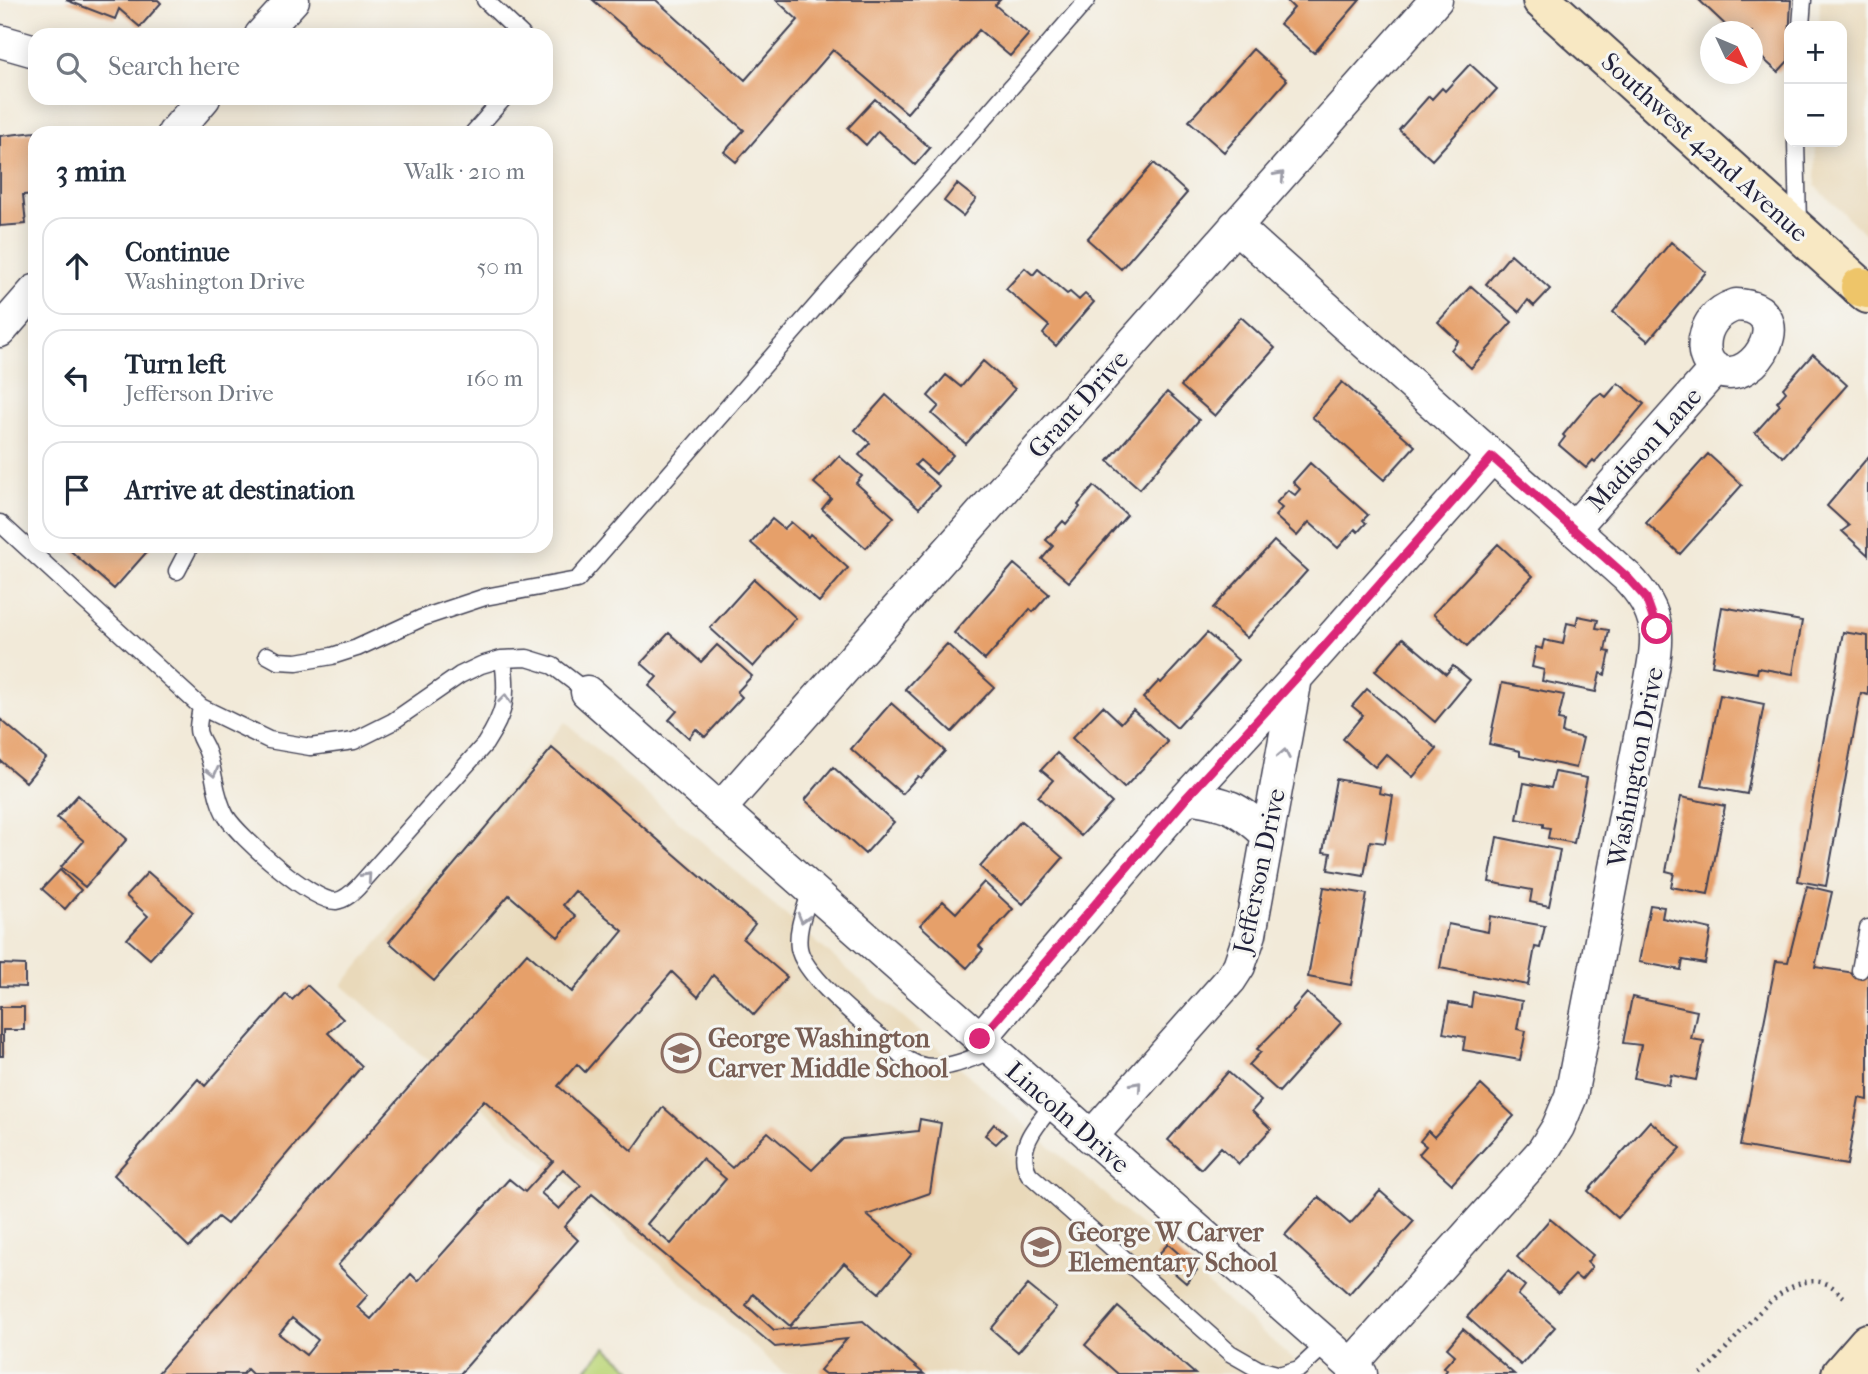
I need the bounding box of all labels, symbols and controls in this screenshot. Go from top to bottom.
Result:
north arrow [1700,21,1763,84]
map controls [1784,21,1847,147]
button: + [1784,21,1847,84]
search box [28,28,553,105]
street label: Southwest 42nd Avenue [1595,46,1815,249]
icon: search [52,48,90,86]
text: Search here [108,51,240,82]
button: − [1784,84,1847,147]
text: 3 min [56,154,126,189]
text: Walk · 210 m [404,158,525,185]
one-way arrow [1272,171,1284,184]
text: Continue [125,237,230,268]
icon: ahead [58,247,96,285]
text: 50 m [476,253,523,280]
text: Washington Drive [125,268,305,295]
street label: Grant Drive [1022,344,1135,465]
text: Turn left [125,349,226,380]
icon: left [58,359,96,397]
text: 160 m [466,365,523,392]
text: Jefferson Drive [125,380,274,407]
street label: Madison Lane [1580,381,1708,518]
icon: arrive [58,471,96,509]
text: Arrive at destination [125,475,355,506]
route start [1641,613,1672,644]
street label: Washington Drive [1601,664,1670,871]
one-way arrow [497,693,512,705]
one-way arrow [1275,748,1290,760]
one-way arrow [205,766,219,778]
street label: Jefferson Drive [1226,786,1292,959]
one-way arrow [359,872,372,885]
one-way arrow [796,912,811,924]
place label: George Washington Carver Middle School [708,1023,949,1084]
route end [964,1023,995,1054]
school or university icon: George Washington Carver Middle School [660,1032,702,1074]
street label: Lincoln Drive [999,1055,1136,1180]
one-way arrow [1128,1081,1141,1094]
place label: George W Carver Elementary School [1068,1217,1278,1278]
school or university icon: George W Carver Elementary School [1020,1226,1062,1268]

